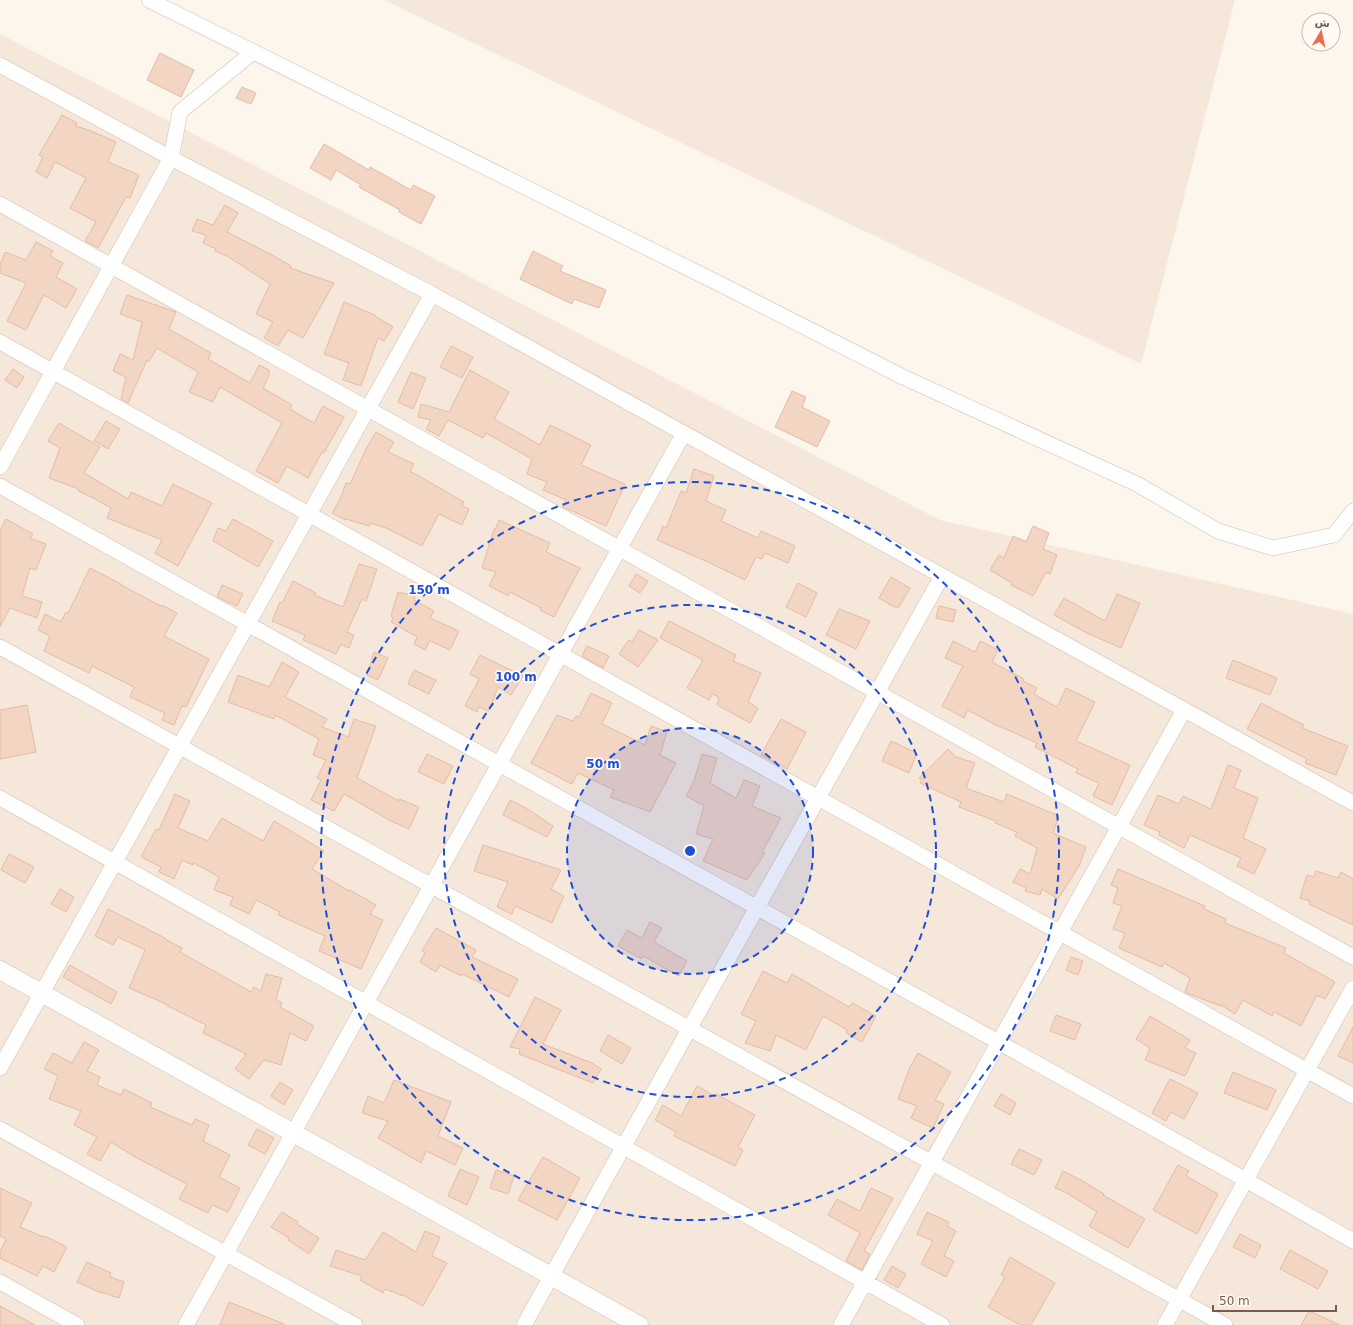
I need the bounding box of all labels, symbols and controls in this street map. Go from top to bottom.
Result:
north arrow [1301,12,1341,52]
text: ش [1314,15,1331,30]
text: 150 m [408,583,450,597]
text: 100 m [495,670,537,684]
text: 50 m [586,757,620,771]
centre of rings [683,844,697,858]
scale bar [1213,1287,1336,1313]
text: 50 m [1219,1294,1250,1308]

